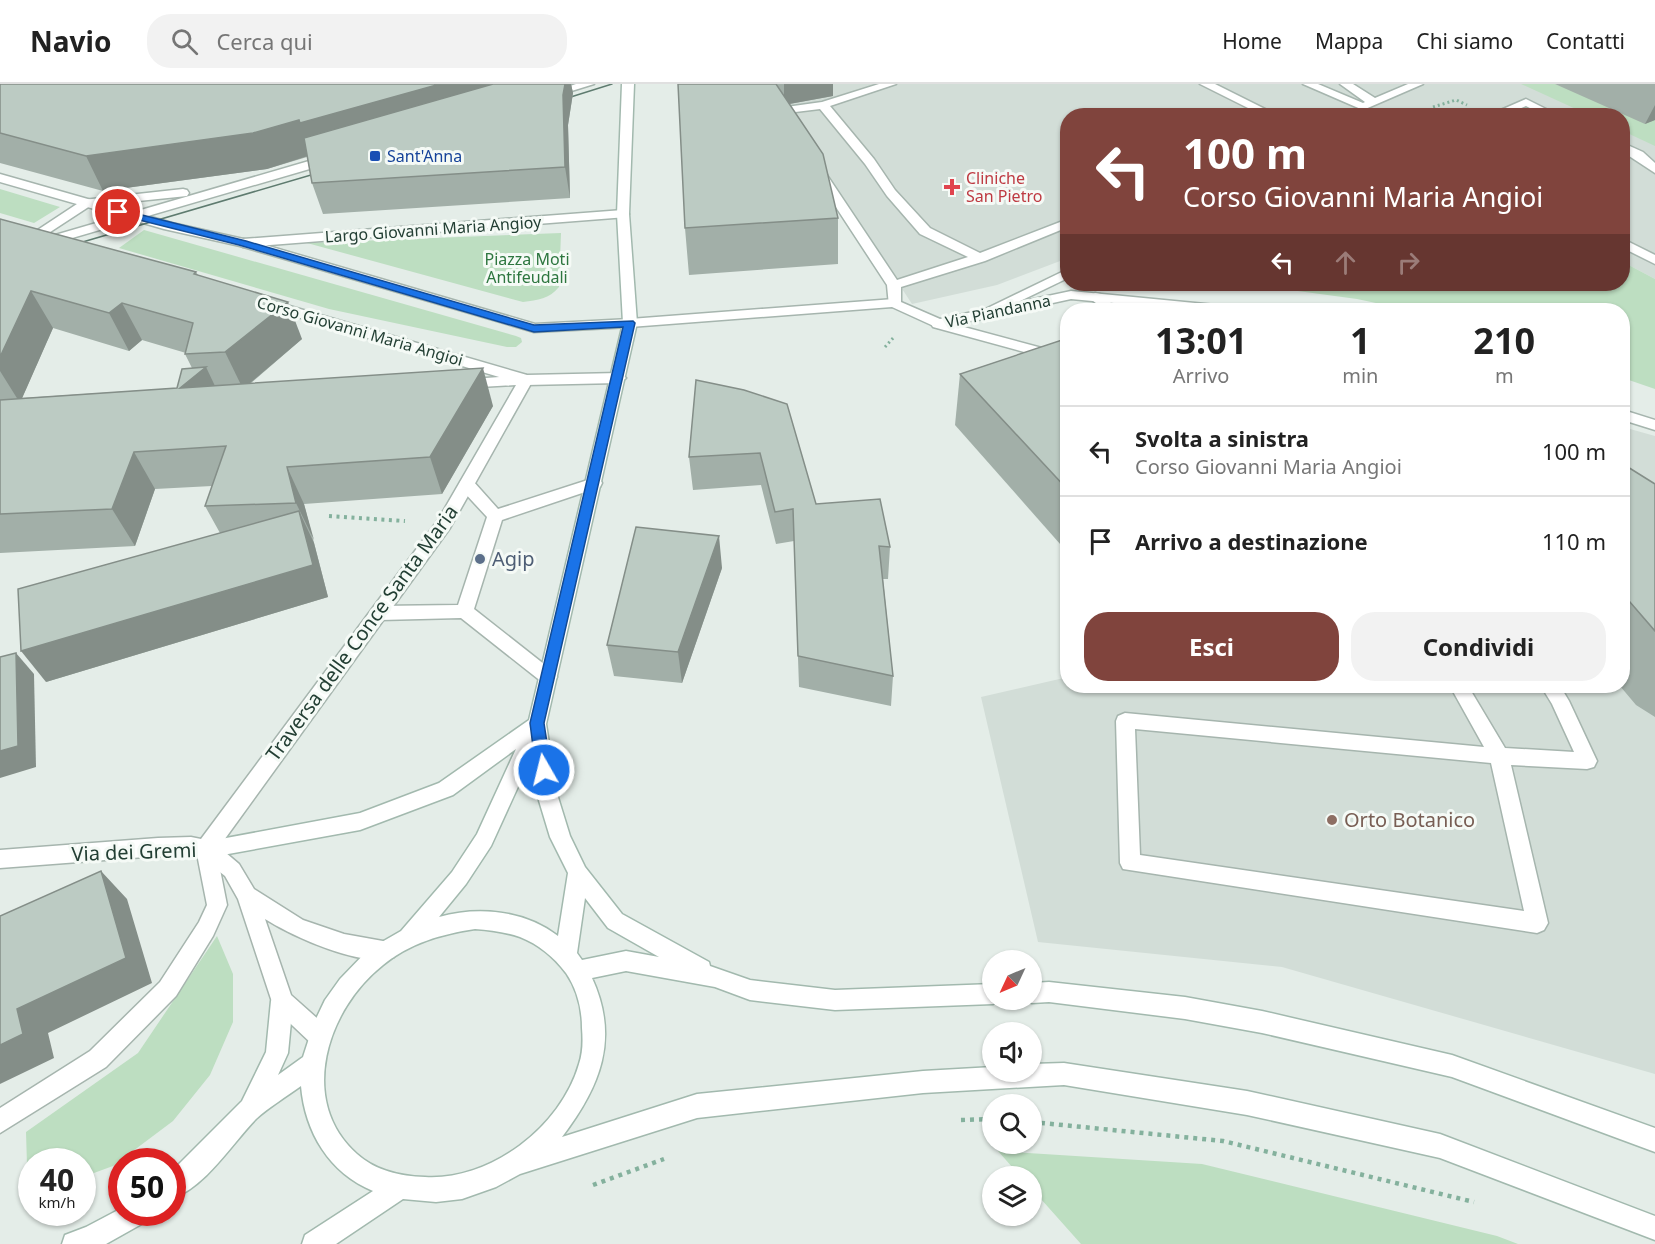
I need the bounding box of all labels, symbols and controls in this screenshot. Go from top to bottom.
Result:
search box [147,14,567,68]
text: Navio [30,22,111,60]
icon: search [168,25,201,58]
text: Cerca qui [216,26,313,56]
text: Home [1222,27,1282,55]
text: Mappa [1315,27,1383,55]
text: Chi siamo [1416,27,1513,55]
text: Contatti [1546,27,1625,55]
text: 100 m [1183,124,1307,181]
icon: left [1084,132,1162,210]
place label: Sant'Anna [387,145,462,167]
marker: Sant'Anna [368,149,382,163]
place label: Cliniche San Pietro [966,167,1042,207]
marker: Cliniche San Pietro [943,178,961,196]
text: Corso Giovanni Maria Angioi [1183,178,1543,215]
pin [92,186,143,237]
icon: arrive [101,195,134,228]
street label: Largo Giovanni Maria Angioy [324,210,543,248]
icon: left [1266,246,1299,279]
icon: ahead [1329,246,1362,279]
icon: right [1392,246,1425,279]
park label: Piazza Moti Antifeudali [484,248,570,288]
street label: Via Piandanna [943,289,1053,333]
street label: Corso Giovanni Maria Angioi [254,291,466,371]
text: 13:01 [1155,316,1247,365]
text: 1 [1350,316,1371,365]
text: 210 [1473,316,1535,365]
text: Arrivo [1173,362,1229,389]
text: min [1342,362,1378,389]
text: m [1495,362,1514,389]
text: Svolta a sinistra [1135,423,1309,453]
icon: left [1084,435,1117,468]
text: 100 m [1542,436,1606,466]
text: Corso Giovanni Maria Angioi [1135,453,1402,480]
street label: Traversa delle Conce Santa Maria [259,499,464,766]
icon: arrive [1084,525,1117,558]
text: Arrivo a destinazione [1135,526,1368,556]
text: 110 m [1542,526,1606,556]
place label: Agip [492,545,535,572]
marker: Agip [473,552,487,566]
button: Esci [1084,612,1339,681]
button: Condividi [1351,612,1606,681]
position arrow [512,738,576,802]
place label: Orto Botanico [1344,806,1475,833]
marker: Orto Botanico [1325,813,1339,827]
street label: Via dei Gremi [71,836,197,867]
north arrow [982,950,1042,1010]
map controls [982,950,1042,1226]
button: sound [982,1022,1042,1082]
button: search [982,1094,1042,1154]
speed limit sign: 50 [108,1148,186,1226]
text: 40 [40,1159,74,1200]
button: layers [982,1166,1042,1226]
text: km/h [39,1192,75,1212]

